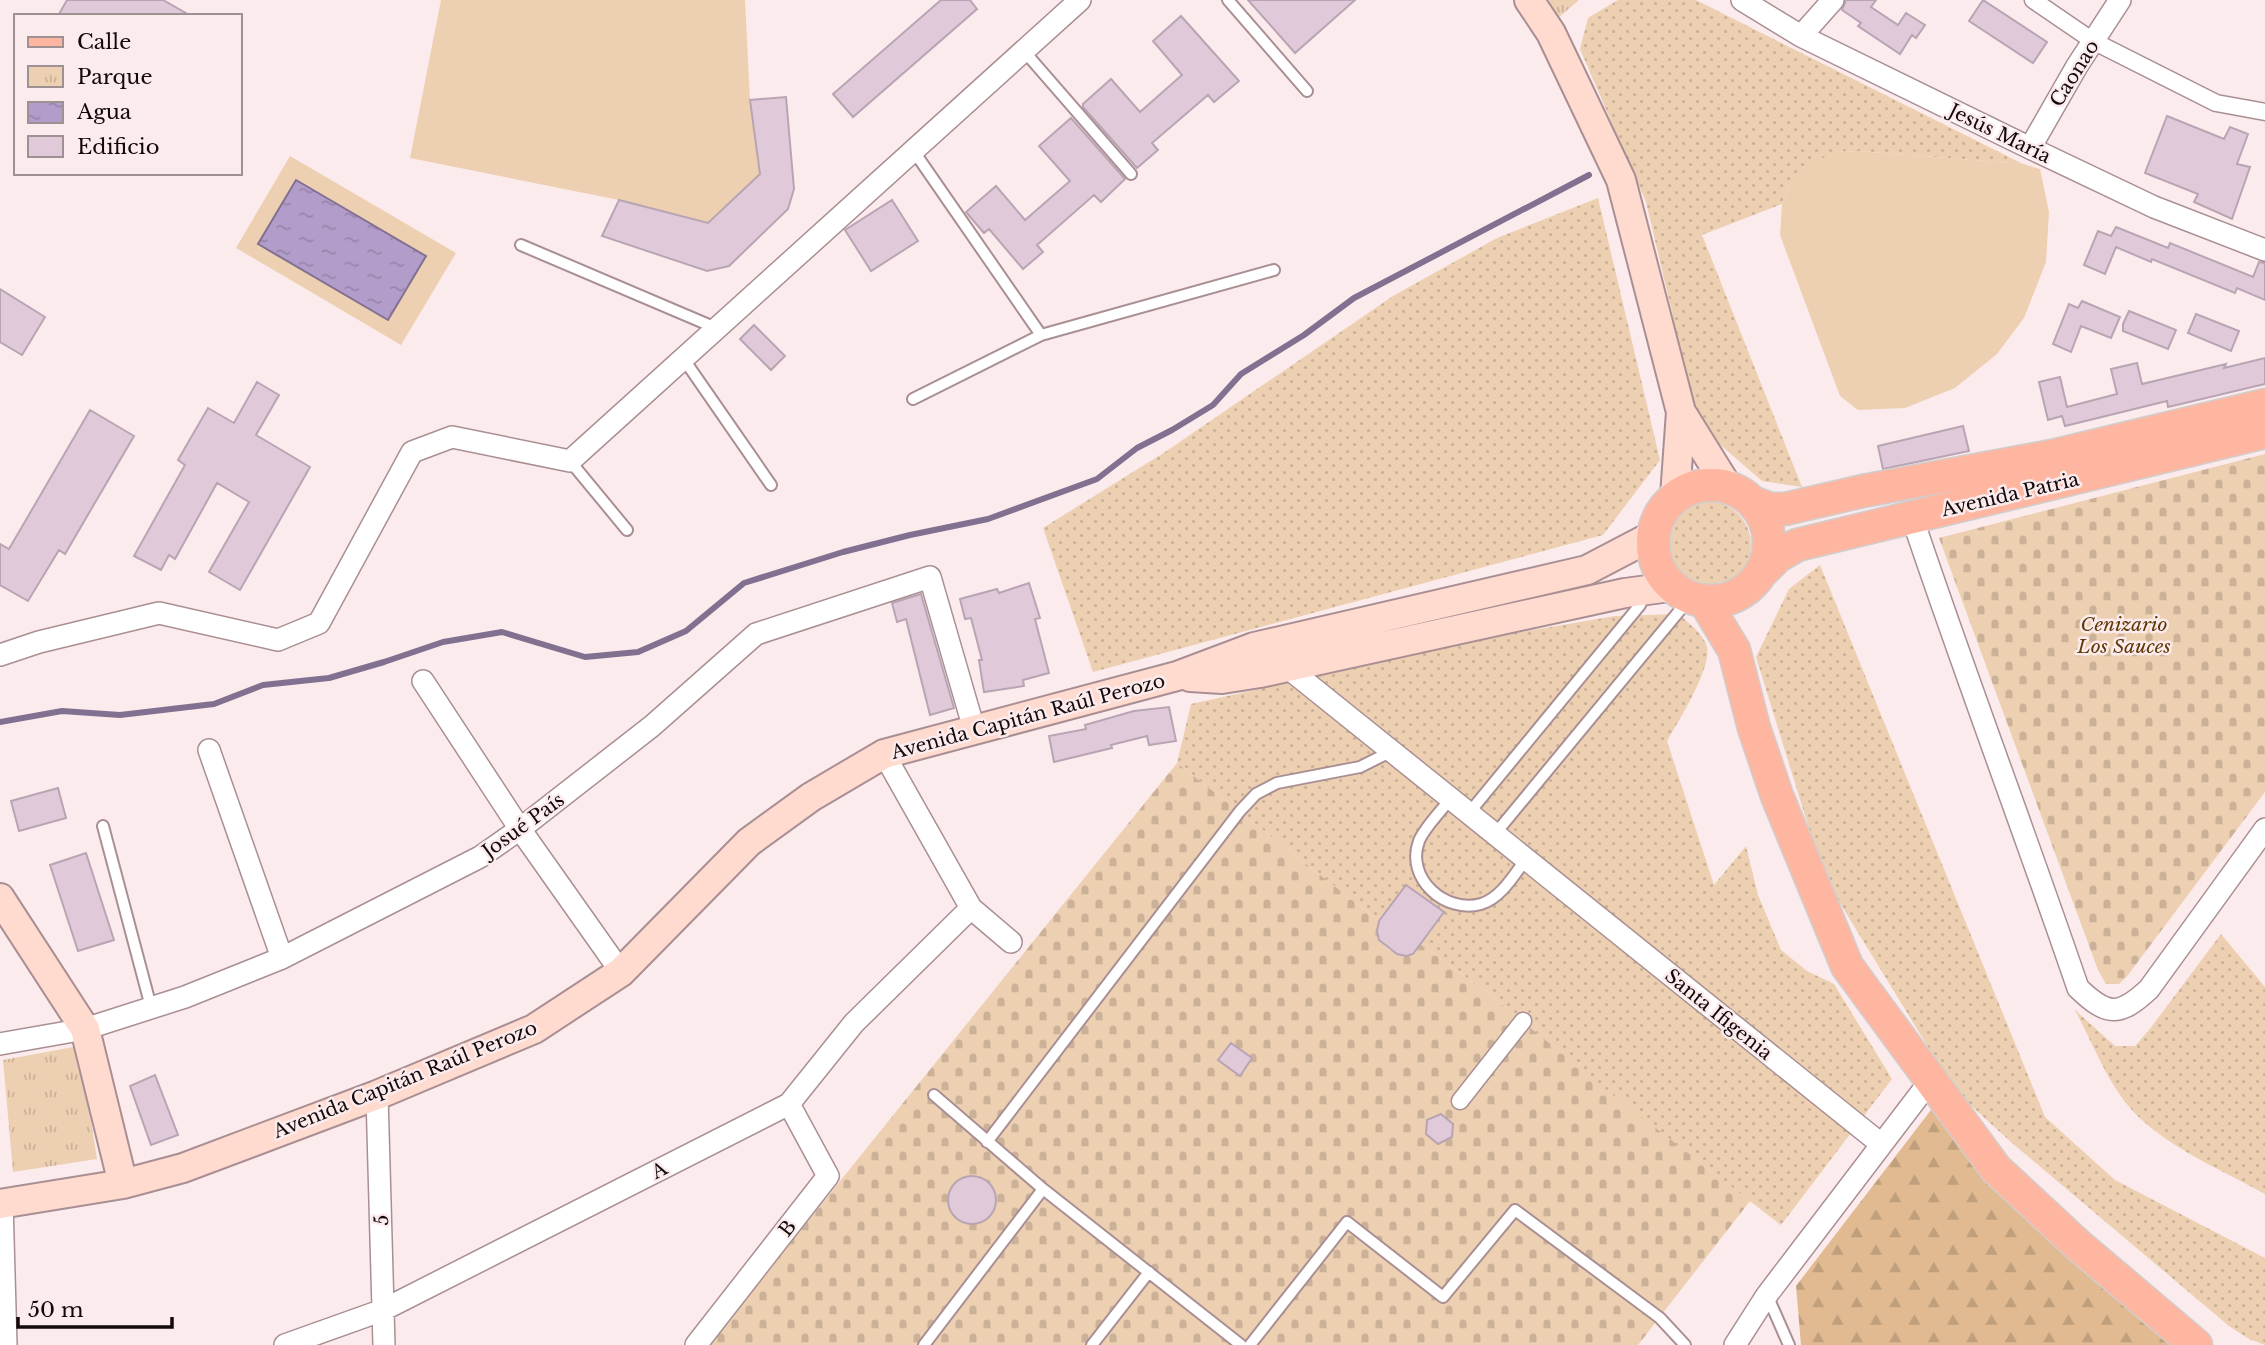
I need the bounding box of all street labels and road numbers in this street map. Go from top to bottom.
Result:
street label: Caonao [2045,36,2104,111]
street label: Jesús María [1942,98,2055,168]
street label: Avenida Patria [1938,467,2082,522]
street label: Avenida Capitán Raúl Perozo [888,669,1168,764]
street label: Josué País [475,788,569,865]
street label: Santa Ifigenia [1660,964,1777,1065]
street label: Avenida Capitán Raúl Perozo [269,1016,541,1143]
street label: A [647,1157,671,1184]
street label: 5 [370,1214,393,1226]
street label: B [774,1215,801,1241]

